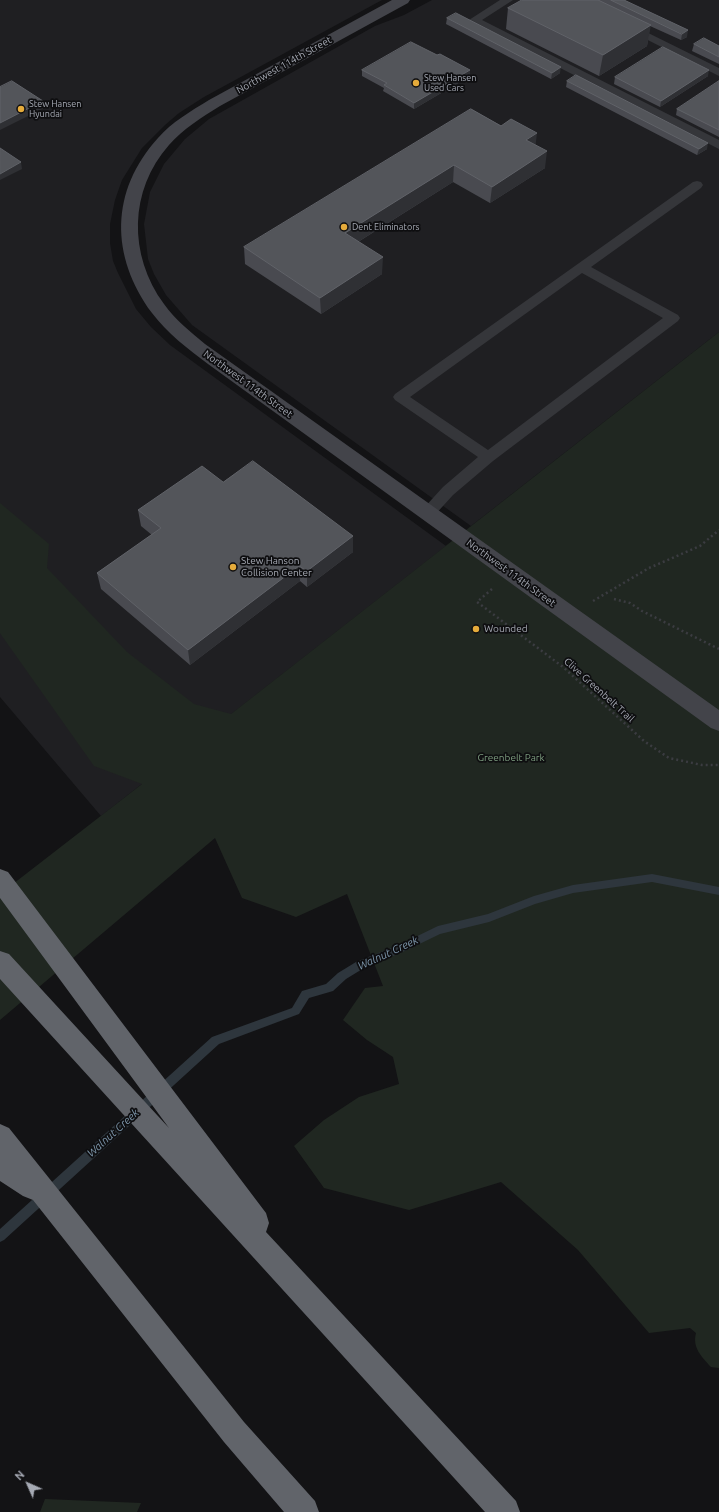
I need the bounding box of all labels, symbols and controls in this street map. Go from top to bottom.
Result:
street label: Northwest 114th Street [234,34,334,96]
place label: Stew Hansen Used Cars [424,73,476,94]
marker: Stew Hansen Used Cars [411,78,421,88]
place label: Stew Hansen Hyundai [29,99,81,120]
marker: Stew Hansen Hyundai [16,104,26,114]
marker: Dent Eliminators [339,222,349,232]
place label: Dent Eliminators [352,222,419,232]
street label: Northwest 114th Street [201,348,295,420]
street label: Northwest 114th Street [464,537,558,609]
place label: Stew Hanson Collision Center [241,555,312,578]
marker: Stew Hanson Collision Center [228,562,238,572]
place label: Wounded [484,623,528,635]
marker: Wounded [471,624,481,634]
street label: Clive Greenbelt Trail [561,655,637,725]
park label: Greenbelt Park [477,752,545,764]
water label: Walnut Creek [356,933,420,973]
water label: Walnut Creek [84,1106,142,1160]
north arrow [8,1464,48,1504]
text: N [12,1468,27,1483]

